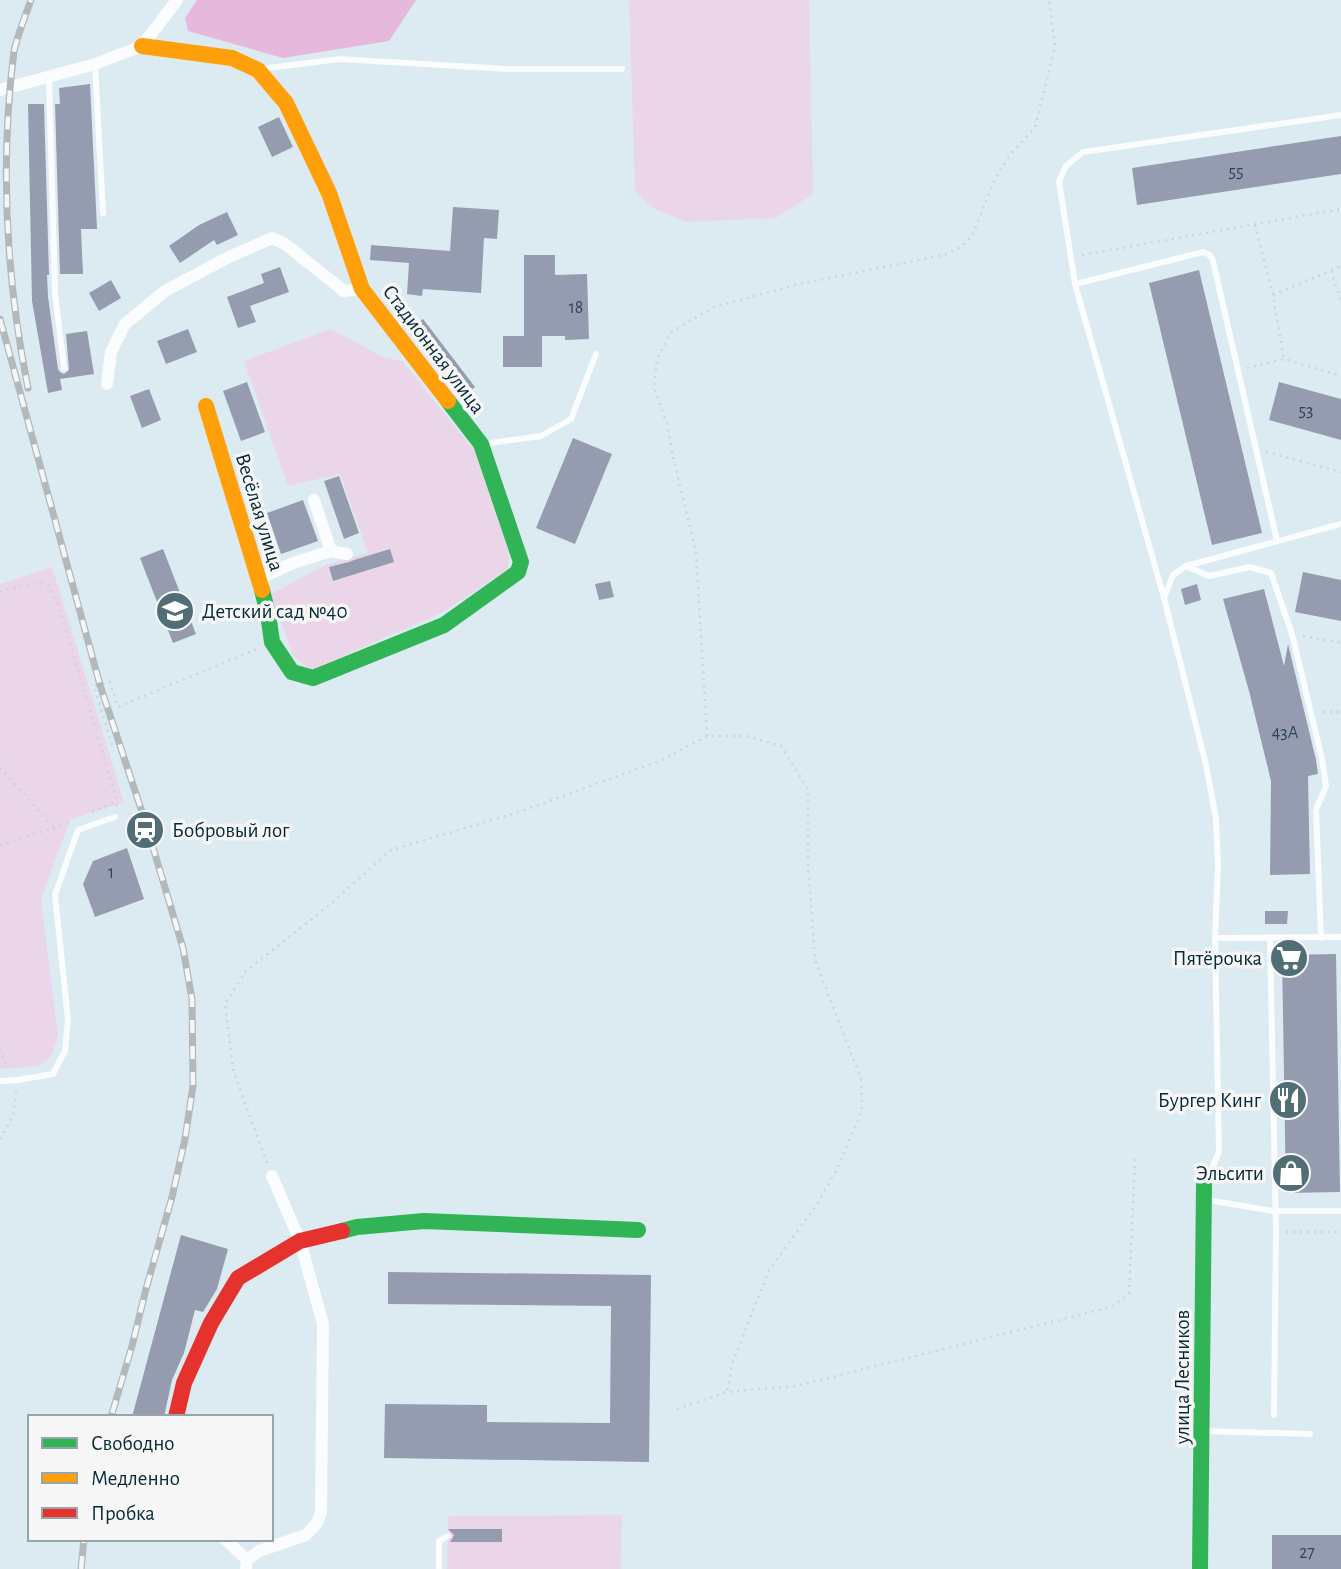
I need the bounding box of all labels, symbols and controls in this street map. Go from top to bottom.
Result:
house number: 55 [1228,163,1244,181]
street label: Стадионная улица [379,281,489,418]
house number: 18 [569,299,583,317]
house number: 53 [1299,402,1313,420]
street label: Весёлая улица [232,451,287,574]
school or university icon: Детский сад №40 [154,590,196,632]
place label: Детский сад №40 [202,601,348,622]
house number: 43А [1272,724,1299,742]
station icon: Бобровый лог [124,809,166,851]
place label: Бобровый лог [172,820,290,841]
house number: 1 [108,864,114,882]
supermarket icon: Пятёрочка [1268,937,1310,979]
place label: Пятёрочка [1173,948,1262,969]
restaurant icon: Бургер Кинг [1267,1079,1309,1121]
place label: Бургер Кинг [1158,1090,1262,1111]
shop icon: Эльсити [1270,1152,1312,1194]
place label: Эльсити [1196,1163,1264,1184]
street label: улица Лесников [1172,1310,1193,1445]
legend [28,1415,273,1541]
text: Свободно [91,1433,175,1454]
text: Медленно [91,1468,180,1489]
text: Пробка [91,1503,155,1524]
house number: 27 [1299,1544,1315,1562]

